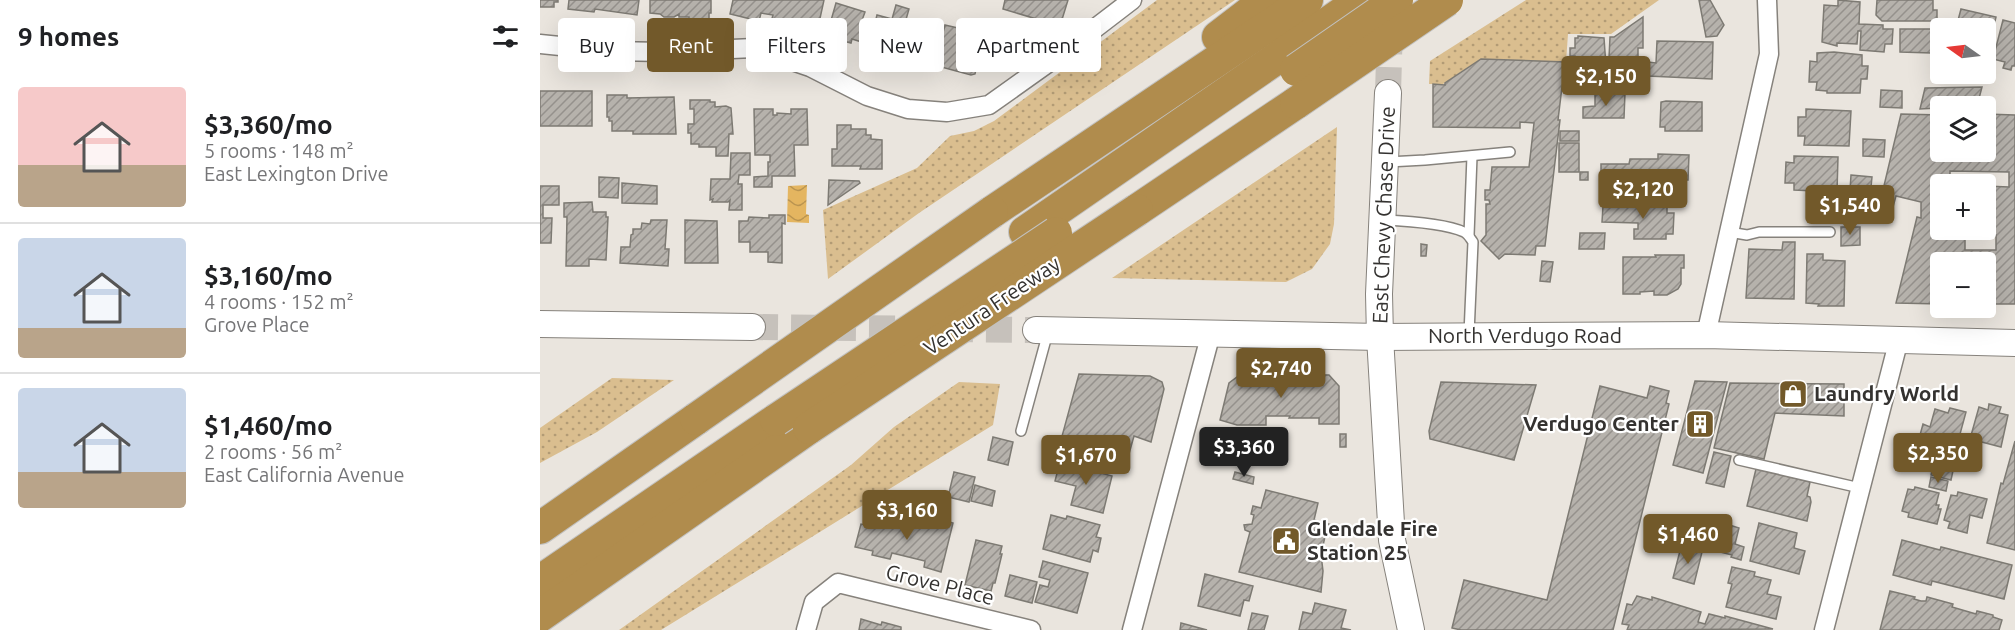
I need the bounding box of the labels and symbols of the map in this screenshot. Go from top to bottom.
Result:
north arrow [1930,18,1996,84]
pin: $2,150 [1557,56,1655,107]
street label: East Chevy Chase Drive [1367,106,1399,324]
pin: $2,120 [1594,169,1692,220]
pin: $1,540 [1801,185,1899,236]
street label: Ventura Freeway [919,251,1064,360]
street label: North Verdugo Road [1428,323,1622,347]
pin: $2,740 [1232,348,1330,399]
shop icon: Laundry World [1777,378,1809,410]
place label: Laundry World [1814,381,1959,405]
building icon: Verdugo Center [1684,408,1716,440]
place label: Verdugo Center [1523,411,1679,435]
pin: $3,360 [1195,427,1293,478]
pin: $2,350 [1889,433,1987,484]
pin: $1,670 [1037,435,1135,486]
pin: $3,160 [858,490,956,541]
pin: $1,460 [1639,514,1737,565]
place label: Glendale Fire Station 25 [1307,516,1438,564]
public building icon: Glendale Fire Station 25 [1270,525,1302,557]
street label: Grove Place [884,559,997,609]

